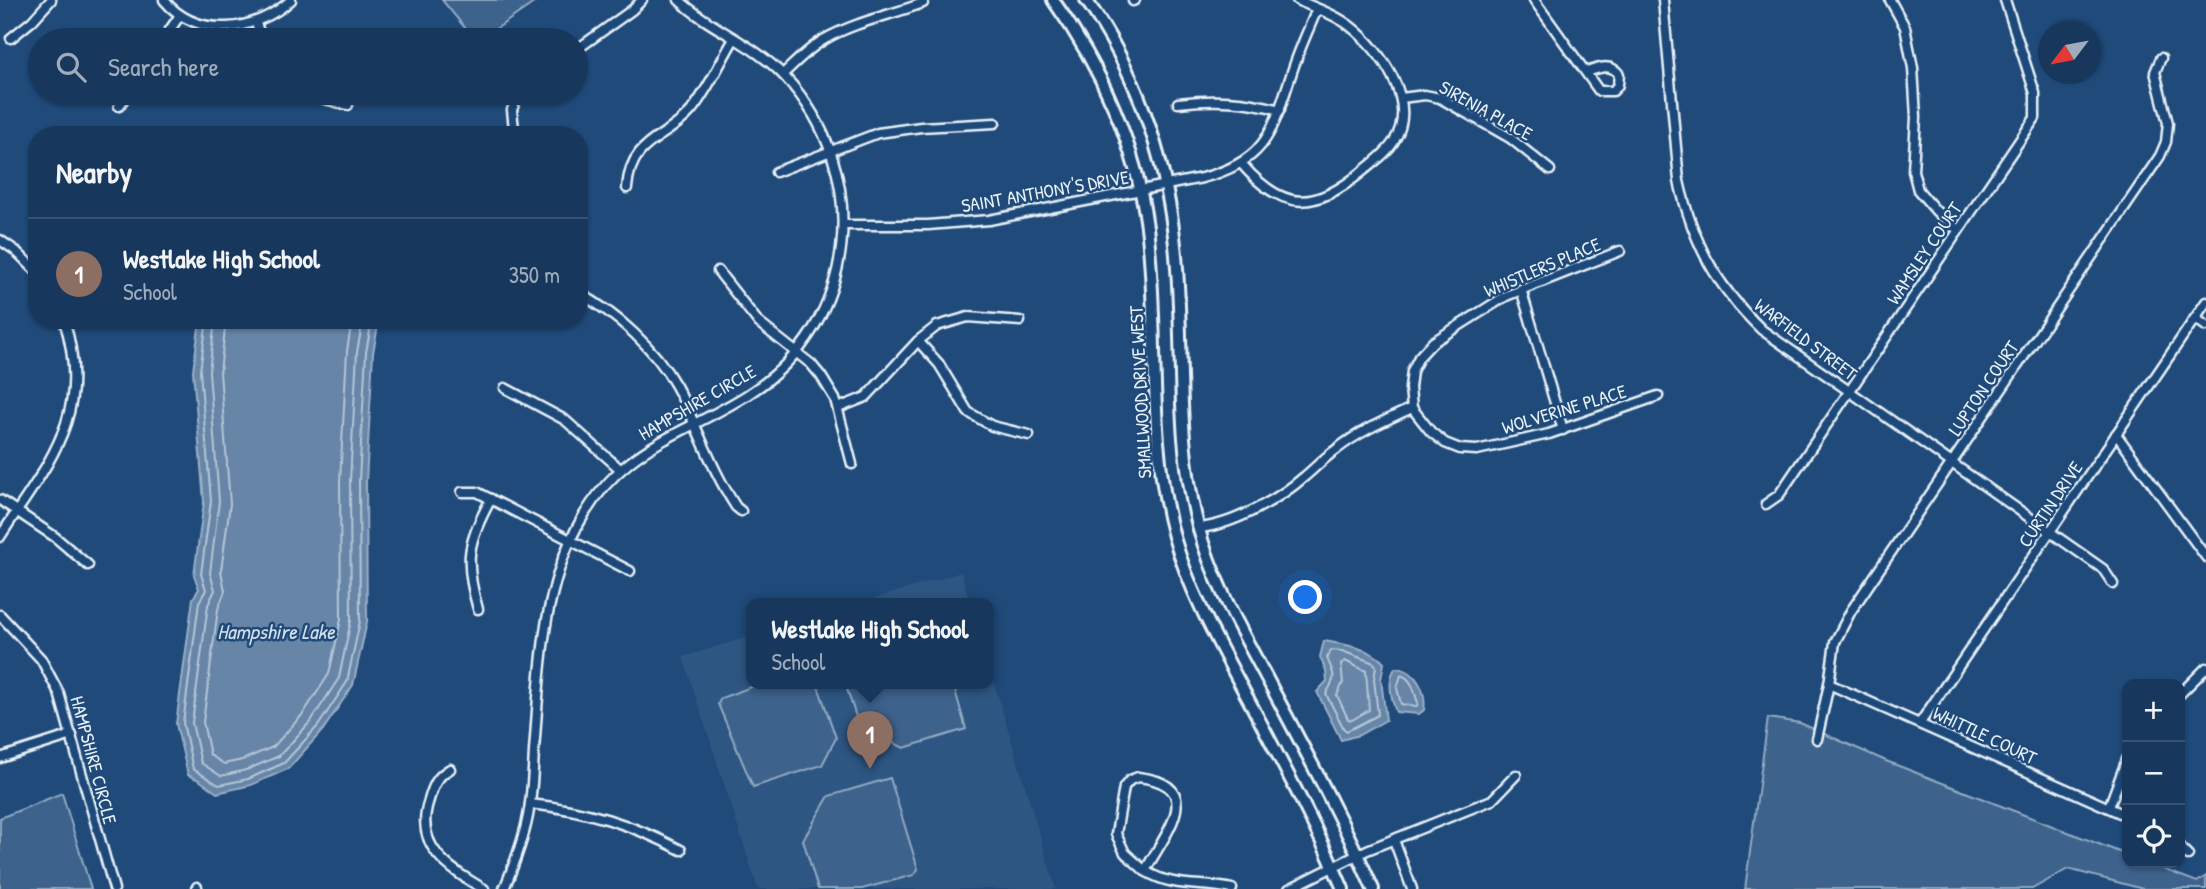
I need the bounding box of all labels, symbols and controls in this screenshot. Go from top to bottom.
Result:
north arrow [2038,21,2101,84]
search box [28,28,588,105]
icon: search [52,48,90,86]
text: Search here [108,49,219,84]
street label: SIRENIA PLACE [1435,74,1538,147]
text: Nearby [56,152,132,192]
street label: SAINT ANTHONY'S DRIVE [959,163,1131,219]
street label: WAMSLEY COURT [1880,196,1968,309]
street label: WHISTLERS PLACE [1480,231,1605,303]
text: Westlake High School [123,241,320,276]
text: 1 [75,259,83,290]
text: 350 m [509,259,560,290]
text: School [123,276,177,307]
street label: WARFIELD STREET [1749,292,1863,387]
street label: SMALLWOOD DRIVE WEST [1122,304,1158,479]
street label: LUPTON COURT [1942,334,2025,441]
street label: HAMPSHIRE CIRCLE [634,358,761,446]
street label: WOLVERINE PLACE [1499,378,1630,440]
street label: CURTIN DRIVE [2012,455,2089,552]
your location [1288,580,1322,614]
popup [746,598,994,689]
text: Westlake High School [772,611,968,646]
water label: Hampshire Lake [217,617,336,646]
text: School [772,646,825,677]
map controls [2122,679,2185,868]
button: + [2122,679,2185,742]
street label: HAMPSHIRE CIRCLE [64,693,124,827]
street label: WHITTLE COURT [1929,700,2042,771]
pin: 1 [847,711,893,769]
button: − [2122,742,2185,805]
button: locate [2122,805,2185,868]

